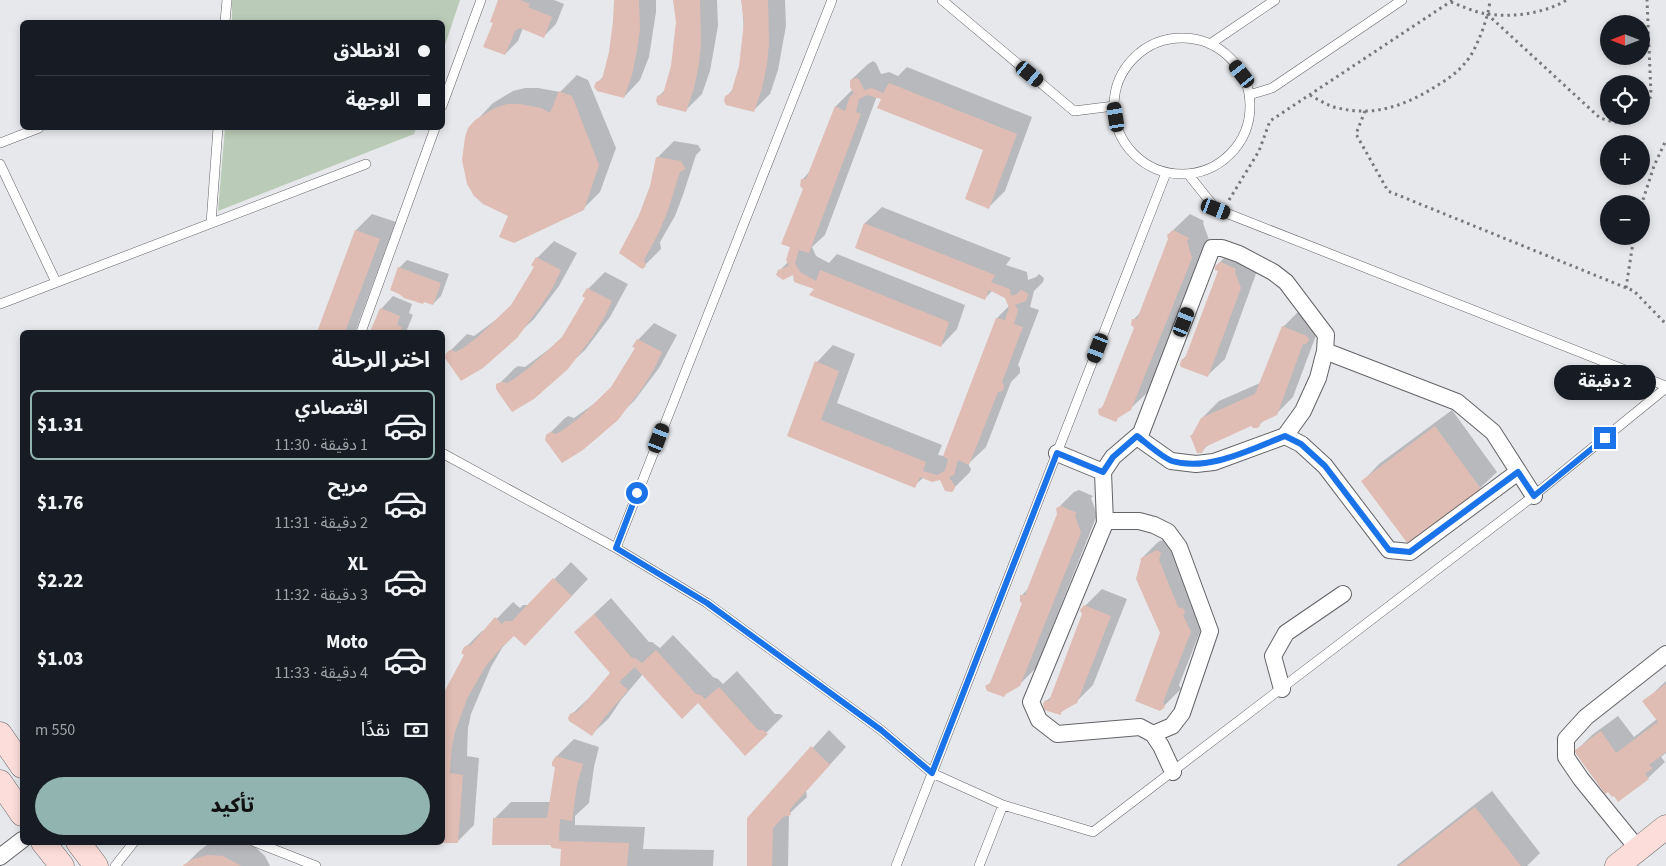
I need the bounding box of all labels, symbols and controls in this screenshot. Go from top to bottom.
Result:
north arrow [1600,15,1650,65]
map controls [1600,15,1650,245]
text: الانطلاق [334,38,400,65]
car [1226,58,1257,90]
car [1013,59,1046,89]
button: locate [1600,75,1650,125]
text: الوجهة [346,87,400,114]
car [1106,101,1125,133]
button: + [1600,135,1650,185]
button: − [1600,195,1650,245]
car [1199,197,1232,221]
car [1171,305,1196,339]
car [1085,331,1110,365]
text: اختر الرحلة [332,344,430,376]
callout: 2 دقيقة [1554,366,1656,400]
text: 2 دقيقة [1578,371,1632,393]
text: اقتصادي [295,395,368,422]
icon: car [383,403,428,448]
text: $1.31 [37,412,83,439]
car [646,421,671,455]
route end [1594,427,1616,449]
text: 1 دقيقة · 11:30 [274,434,368,456]
text: مريح [328,473,368,500]
icon: car [383,481,428,526]
route start [626,482,648,504]
text: $1.76 [37,490,83,517]
text: 2 دقيقة · 11:31 [274,512,368,534]
text: XL [347,551,368,578]
icon: car [383,559,428,604]
text: $2.22 [37,568,83,595]
text: 3 دقيقة · 11:32 [274,584,368,606]
text: Moto [326,629,368,656]
icon: car [383,637,428,682]
text: $1.03 [37,646,83,673]
text: 4 دقيقة · 11:33 [274,662,368,684]
icon: cash [402,716,430,744]
text: نقدًا [361,717,390,744]
text: 550 m [35,719,75,741]
button: تأكيد [35,777,430,835]

